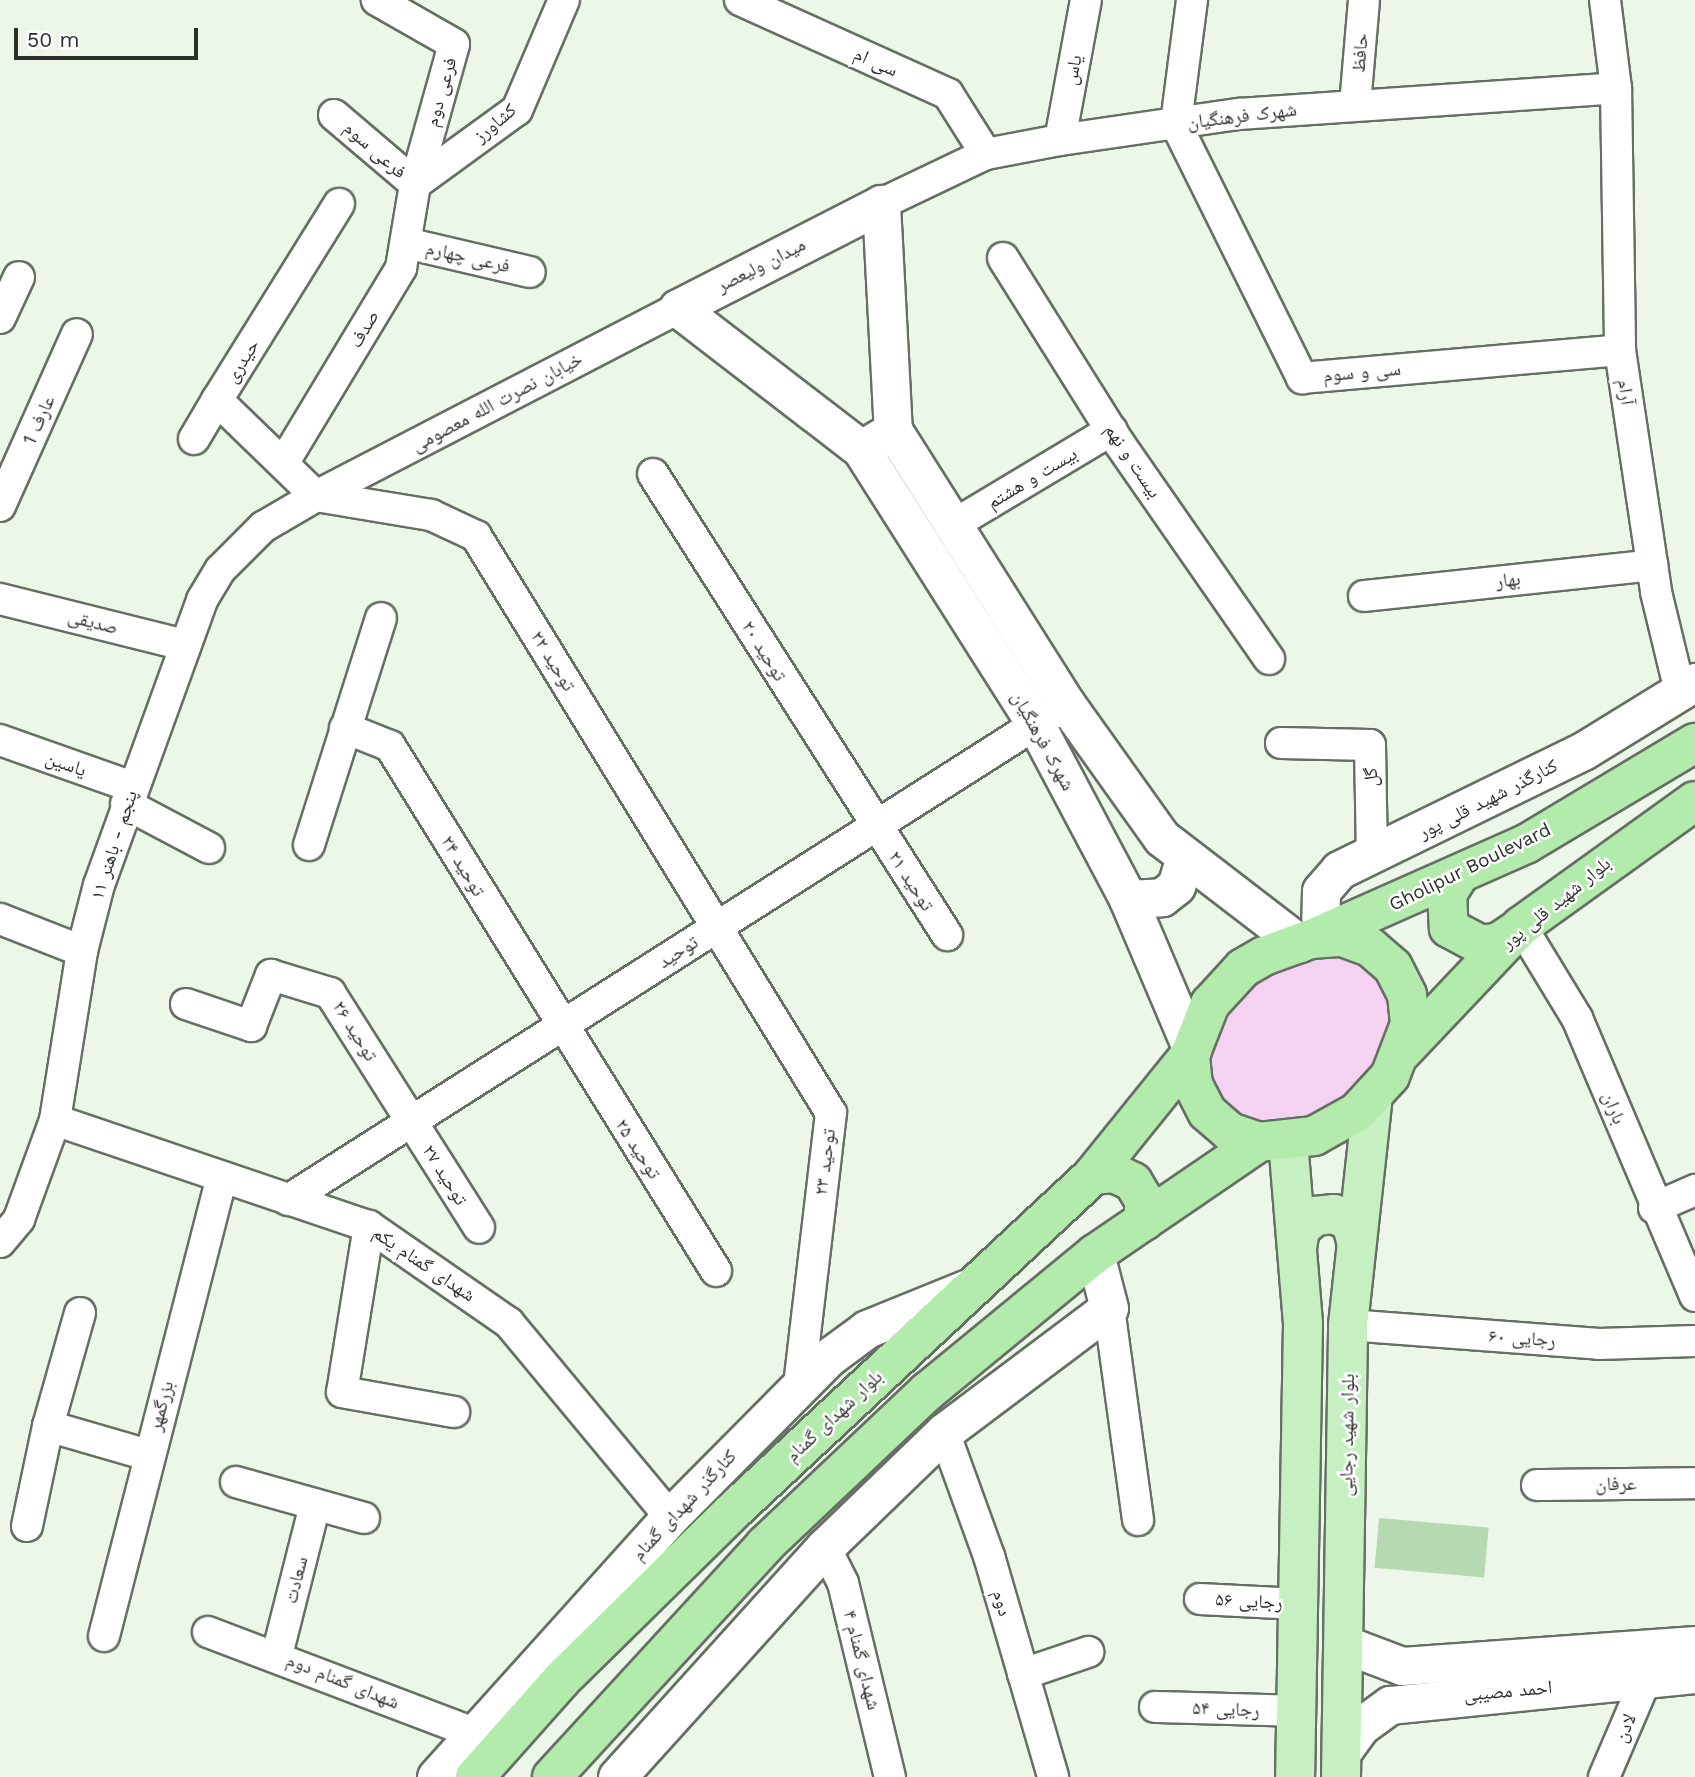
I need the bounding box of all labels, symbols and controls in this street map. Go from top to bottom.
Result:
scale bar [18,14,201,58]
text: 50 m [27,27,79,52]
street label: حافظ [1347,32,1373,74]
street label: سی ام [850,42,902,82]
street label: یاس [1059,53,1087,87]
street label: فرعی دوم [420,55,462,129]
street label: شهرک فرهنگیان [1186,98,1298,134]
street label: کشاورز [469,99,521,147]
street label: فرعی سوم [339,117,411,183]
street label: میدان ولیعصر [713,233,809,297]
street label: فرعی چهارم [424,236,512,278]
street label: صدف [344,306,384,352]
street label: حیدری [220,335,264,387]
street label: خیابان نصرت الله معصومی [408,347,586,457]
street label: سی و سوم [1322,357,1402,387]
street label: آرام [1613,378,1639,406]
street label: عارف 1 [18,392,60,448]
street label: بیست و نهم [1100,420,1166,502]
street label: بیست و هشتم [983,442,1081,514]
street label: بهار [1495,567,1521,593]
street label: صدیقی [66,605,120,639]
street label: توحید ۲۰ [737,617,791,685]
street label: توحید ۲۲ [526,627,580,695]
street label: شهرک فرهنگیان [1006,687,1080,795]
street label: یاسین [43,746,89,782]
street label: کنارگذر شهید قلی پور [1415,754,1561,844]
street label: گل [1359,767,1383,787]
street label: پنجم - باهنر ۱۱ [86,787,142,903]
street label: Gholipur Boulevard [1385,818,1555,916]
street label: توحید ۲۴ [436,831,490,901]
street label: توحید ۲۱ [883,847,939,915]
street label: بلوار شهید قلی پور [1497,852,1615,954]
street label: توحید [654,931,702,973]
street label: توحید ۲۶ [328,997,382,1065]
street label: باران [1597,1088,1631,1128]
street label: توحید ۲۵ [610,1115,666,1183]
street label: توحید ۲۳ [810,1127,840,1197]
street label: توحید ۲۷ [418,1141,472,1209]
street label: شهدای گمنام یکم [368,1221,480,1307]
street label: رجایی ۶۰ [1488,1324,1556,1352]
street label: بلوار شهدای گمنام [781,1365,887,1467]
street label: بلوار شهید رجایی [1335,1373,1359,1497]
street label: بزرگمهر [143,1378,179,1434]
street label: کنارگذر شهدای گمنام [627,1445,741,1565]
street label: عرفان [1595,1472,1637,1496]
street label: سعادت [279,1554,313,1606]
street label: دوم [987,1587,1017,1619]
street label: رجایی ۵۶ [1215,1588,1283,1614]
street label: شهدای گمنام ۴ [839,1608,885,1712]
street label: شهدای گمنام دوم [283,1648,403,1714]
street label: احمد مصیبی [1463,1676,1553,1706]
street label: رجایی ۵۴ [1192,1696,1260,1722]
street label: لادن [1609,1710,1641,1746]

